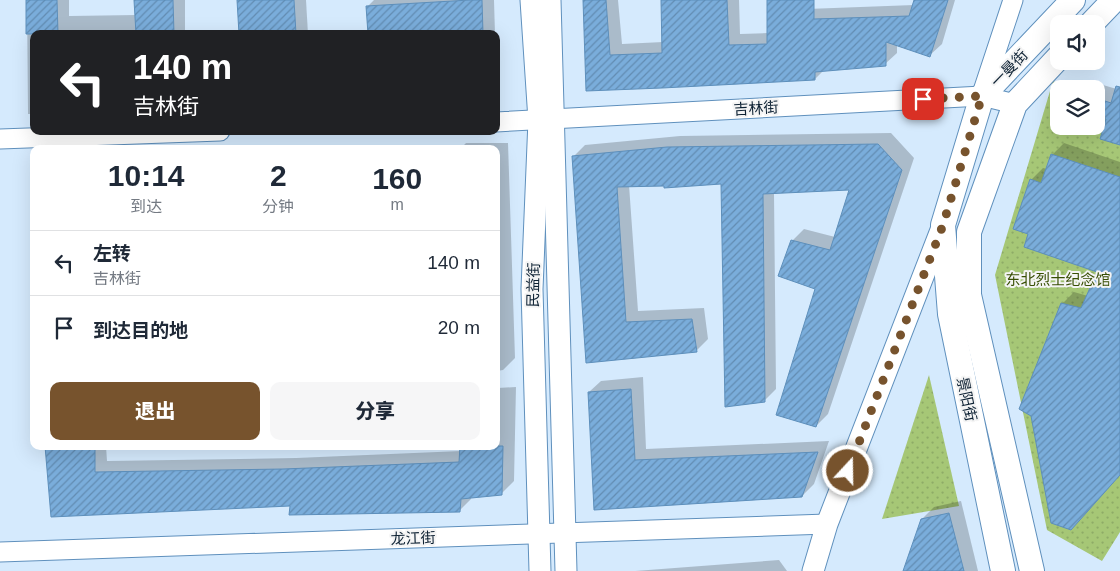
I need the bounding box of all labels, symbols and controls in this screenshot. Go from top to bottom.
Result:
map controls [1050,15,1105,135]
button: sound [1050,15,1105,70]
street label: 一曼街 [987,46,1031,90]
text: 140 m [133,47,232,86]
icon: left [50,50,115,115]
pin [902,78,944,120]
button: layers [1050,80,1105,135]
icon: arrive [909,85,937,113]
text: 吉林街 [133,94,199,119]
street label: 吉林街 [733,98,779,118]
text: 10:14 [108,159,185,192]
text: 2 [270,159,287,192]
text: 160 [372,162,422,195]
text: m [391,196,404,213]
text: 到达 [130,198,162,215]
text: 分钟 [262,198,294,215]
text: 左转 [93,243,131,264]
icon: left [50,249,78,277]
text: 140 m [427,252,480,273]
street label: 民益街 [524,262,542,308]
text: 吉林街 [93,270,141,287]
park label: 东北烈士纪念馆 [1005,271,1111,288]
icon: arrive [50,314,78,342]
text: 20 m [438,317,480,338]
text: 到达目的地 [93,320,188,341]
street label: 景阳街 [954,375,980,423]
button: 退出 [50,382,260,440]
button: 分享 [270,382,480,440]
position arrow [821,444,873,496]
street label: 龙江街 [390,529,436,547]

